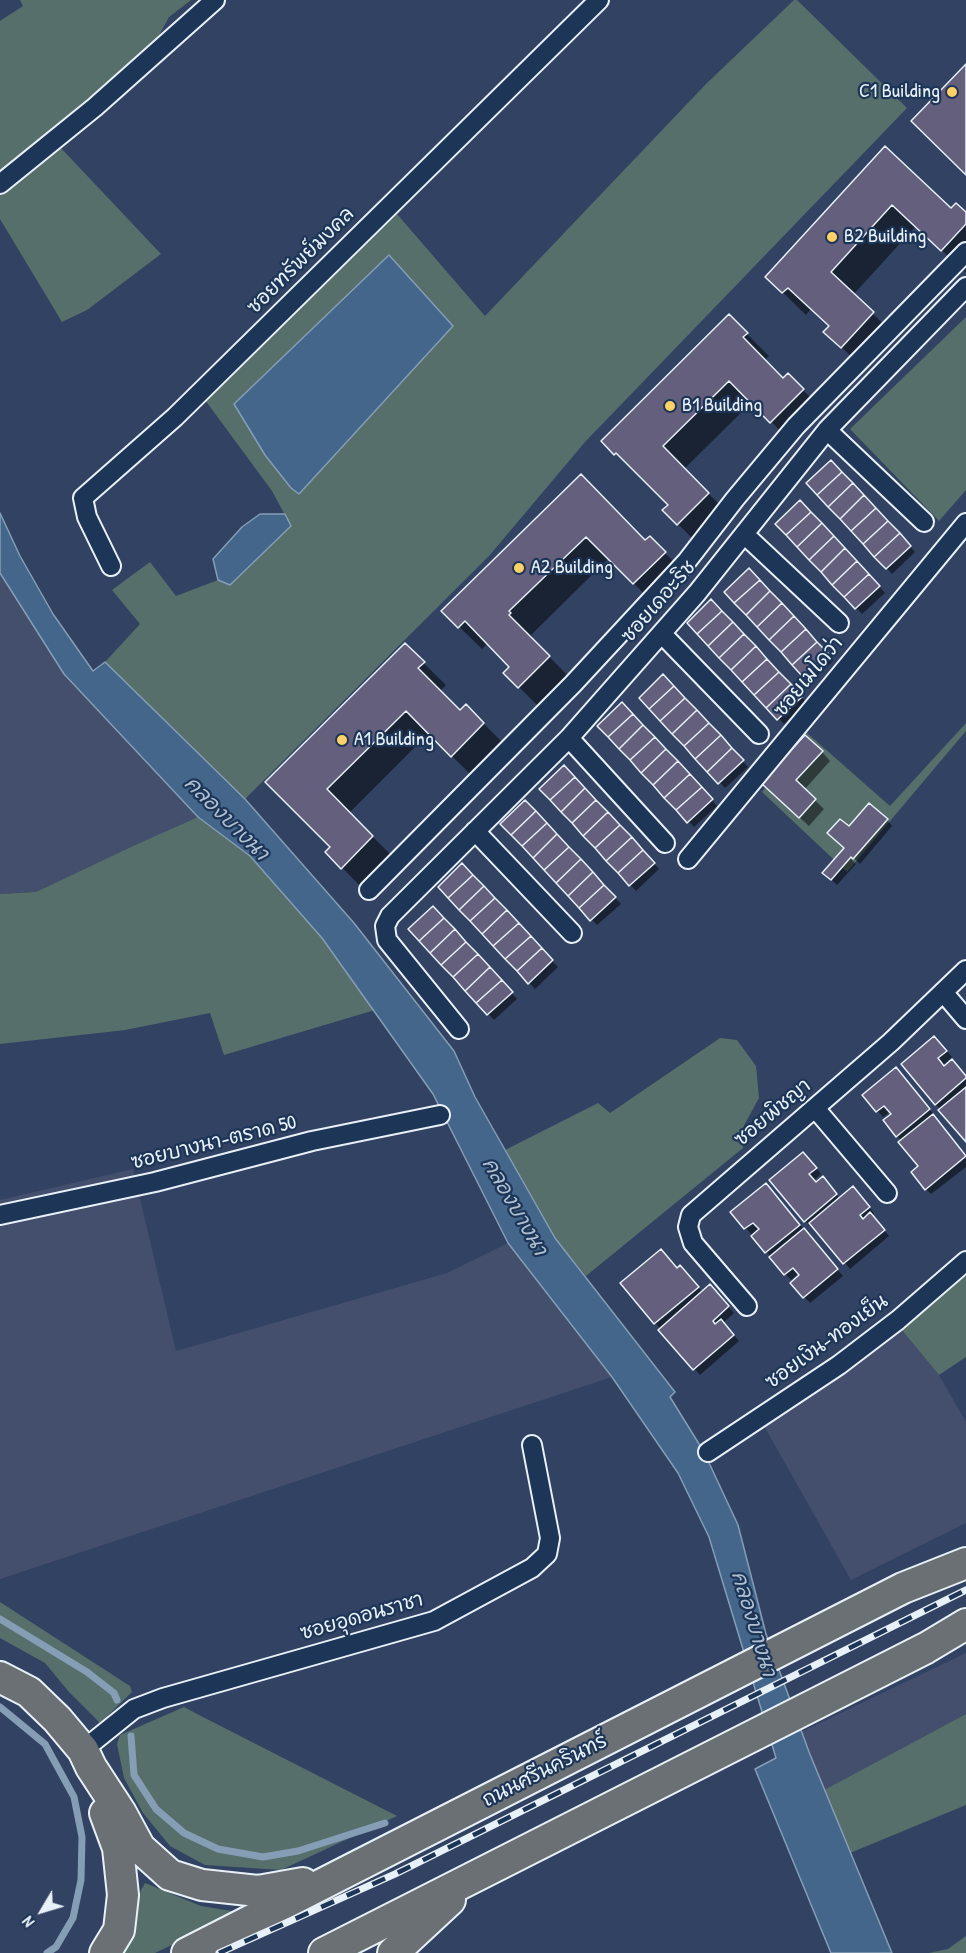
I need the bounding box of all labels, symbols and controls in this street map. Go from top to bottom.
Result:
place label: C1 Building [859,80,940,104]
marker: C1 Building [945,85,959,99]
street label: ซอยทรัพย์มงคล [243,203,359,319]
place label: B2 Building [844,225,926,249]
marker: B2 Building [825,230,839,244]
place label: B1 Building [682,394,762,418]
marker: B1 Building [663,399,677,413]
place label: A2 Building [531,556,613,580]
street label: ซอยเดอะริช [617,556,701,648]
marker: A2 Building [512,561,526,575]
street label: ซอยเมโดว่า [769,632,849,722]
place label: A1 Building [354,728,434,752]
marker: A1 Building [335,733,349,747]
water label: คลองบางนา [179,772,273,866]
street label: ซอยพิชญา [730,1074,816,1152]
street label: ซอยบางนา-ตราด 50 [129,1111,299,1175]
water label: คลองบางนา [476,1154,552,1260]
street label: ซอยเงิน-ทองเย็น [761,1290,893,1394]
water label: คลองบางนา [725,1568,781,1680]
street label: ซอยอุดอนราชา [298,1588,426,1646]
street label: ถนนศรีนครินทร์ [479,1729,611,1813]
north arrow [12,1881,72,1941]
text: N [17,1912,39,1932]

